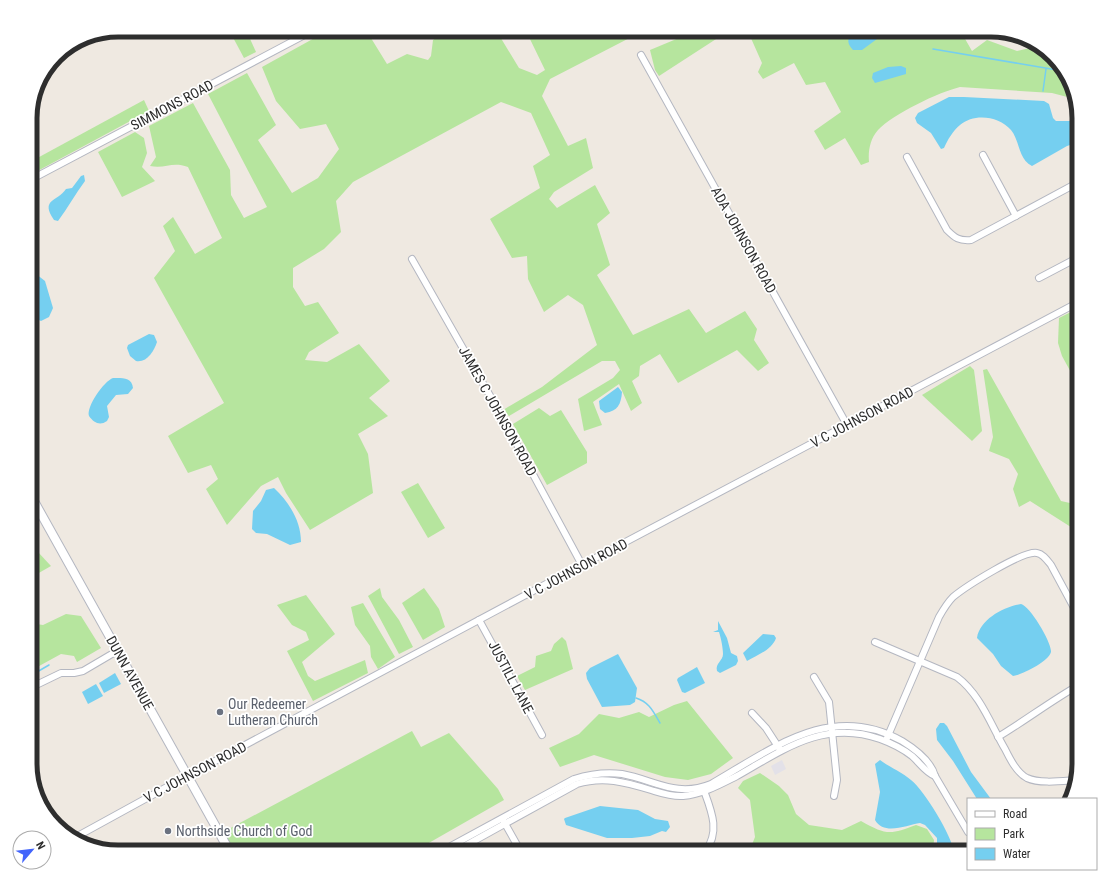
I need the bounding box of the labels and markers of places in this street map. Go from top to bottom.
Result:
place label: Our Redeemer Lutheran Church [228,696,318,728]
marker: Our Redeemer Lutheran Church [215,707,225,717]
place label: Northside Church of God [176,823,313,839]
marker: Northside Church of God [163,826,173,836]

